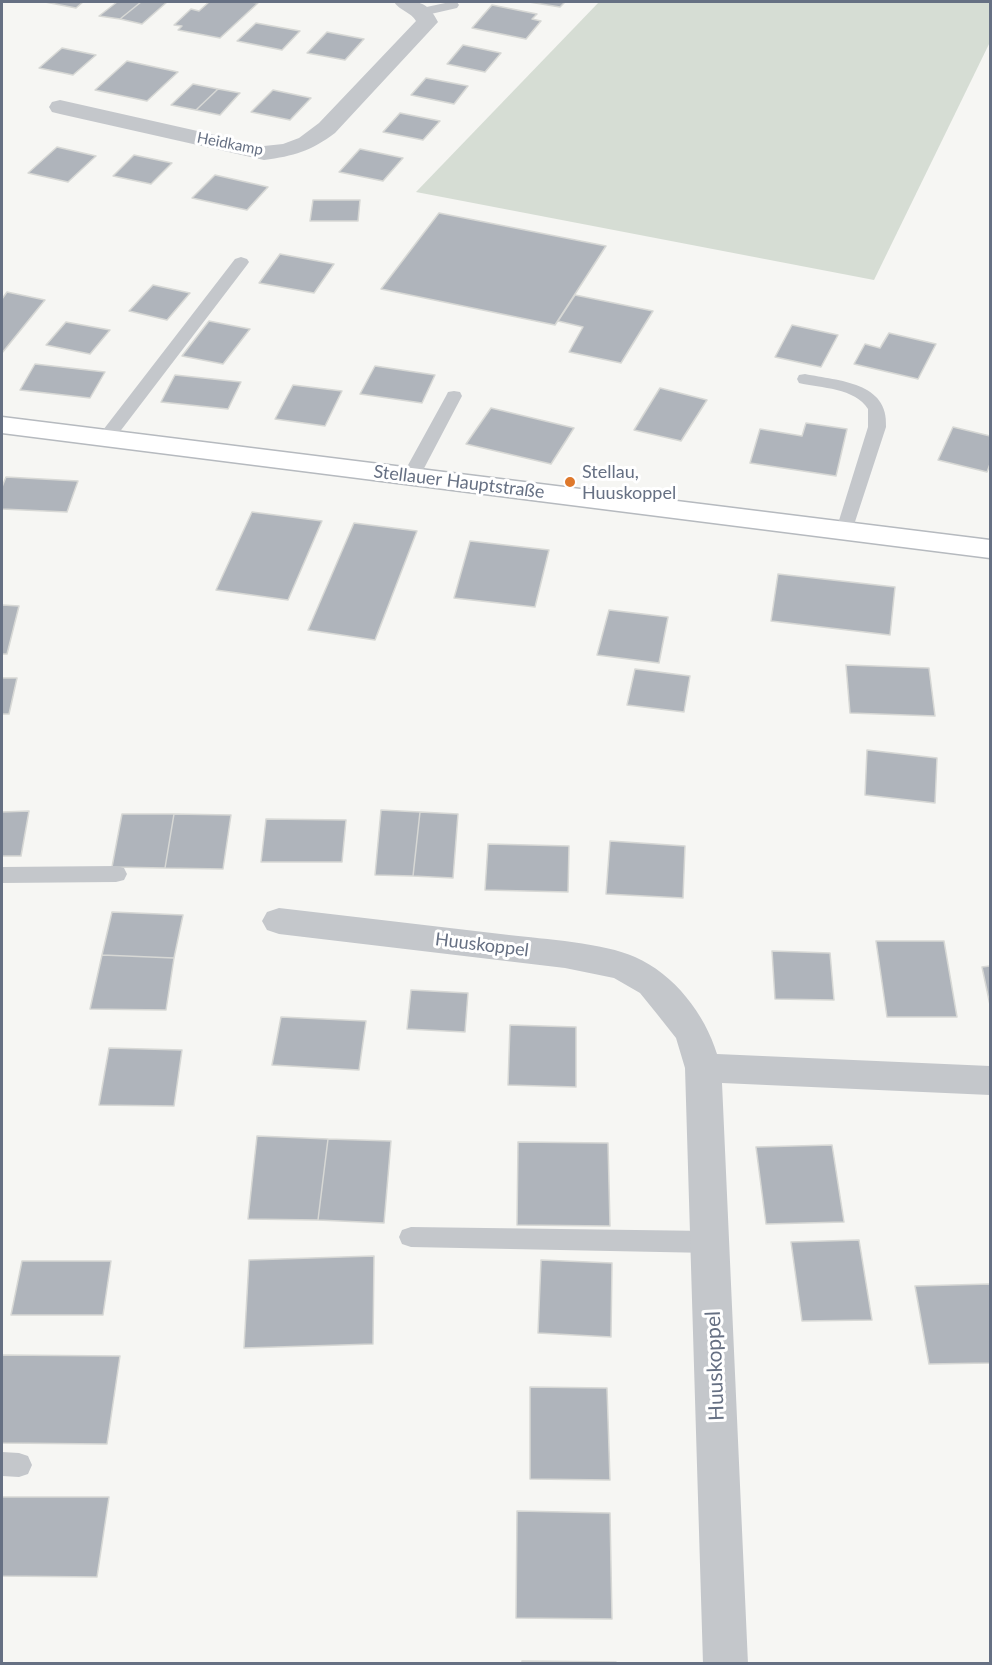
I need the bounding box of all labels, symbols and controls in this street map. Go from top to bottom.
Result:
street label: Heidkamp [195,129,265,159]
street label: Stellauer Hauptstraße [372,461,546,503]
place label: Stellau, Huuskoppel [582,461,676,504]
marker: Stellau, Huuskoppel [563,475,577,489]
street label: Huuskoppel [434,929,530,961]
street label: Huuskoppel [700,1311,730,1421]

